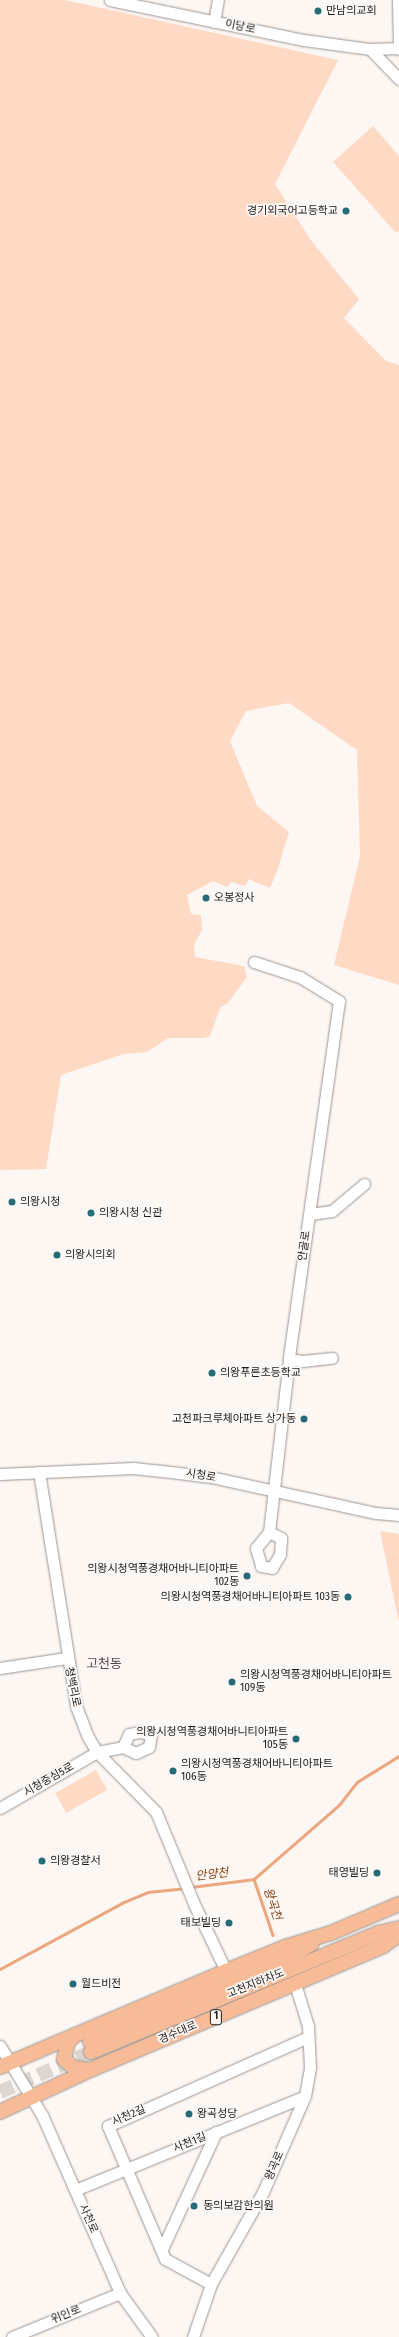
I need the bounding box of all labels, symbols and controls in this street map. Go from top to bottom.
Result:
place label: 만남의교회 [326,4,377,18]
marker: 만남의교회 [313,6,323,16]
street label: 이당로 [224,17,256,37]
place label: 경기외국어고등학교 [247,204,338,218]
marker: 경기외국어고등학교 [341,206,351,216]
place label: 오봉정사 [214,891,254,905]
marker: 오봉정사 [201,893,211,903]
place label: 의왕시청 [20,1195,60,1209]
marker: 의왕시청 [7,1197,17,1207]
place label: 의왕시청 신관 [99,1206,162,1220]
marker: 의왕시청 신관 [86,1208,96,1218]
street label: 안골로 [296,1230,314,1262]
place label: 의왕시의회 [65,1248,116,1262]
marker: 의왕시의회 [52,1250,62,1260]
place label: 의왕푸른초등학교 [220,1366,301,1380]
marker: 의왕푸른초등학교 [207,1368,217,1378]
place label: 고천파크루체아파트 상가동 [172,1412,296,1426]
marker: 고천파크루체아파트 상가동 [299,1414,309,1424]
street label: 시청로 [185,1467,217,1485]
place label: 의왕시청역풍경채어바니티아파트 102동 [87,1563,239,1589]
marker: 의왕시청역풍경채어바니티아파트 102동 [242,1571,252,1581]
place label: 의왕시청역풍경채어바니티아파트 103동 [161,1590,340,1604]
marker: 의왕시청역풍경채어바니티아파트 103동 [343,1592,353,1602]
district label: 고천동 [86,1656,122,1672]
street label: 청백리로 [61,1666,83,1708]
place label: 의왕시청역풍경채어바니티아파트 109동 [240,1669,392,1695]
marker: 의왕시청역풍경채어바니티아파트 109동 [227,1677,237,1687]
place label: 의왕시청역풍경채어바니티아파트 105동 [136,1726,288,1752]
marker: 의왕시청역풍경채어바니티아파트 105동 [291,1734,301,1744]
place label: 의왕시청역풍경채어바니티아파트 106동 [181,1758,333,1784]
street label: 시청중심5로 [22,1760,76,1800]
marker: 의왕시청역풍경채어바니티아파트 106동 [168,1766,178,1776]
place label: 의왕경찰서 [50,1854,101,1868]
marker: 의왕경찰서 [37,1856,47,1866]
water label: 안양천 [195,1866,229,1884]
place label: 태영빌딩 [329,1866,369,1880]
marker: 태영빌딩 [372,1868,382,1878]
water label: 왕곡천 [260,1886,284,1922]
place label: 태보빌딩 [181,1916,221,1930]
marker: 태보빌딩 [224,1918,234,1928]
street label: 고천지하차도 [225,1967,287,2001]
place label: 월드비전 [81,1977,121,1991]
marker: 월드비전 [68,1979,78,1989]
road number: 1 [209,2009,223,2025]
street label: 경수대로 [157,2019,199,2047]
street label: 사천2길 [110,2103,148,2129]
place label: 왕곡성당 [197,2107,237,2121]
marker: 왕곡성당 [184,2109,194,2119]
street label: 사천1길 [171,2130,209,2156]
street label: 왕곡로 [263,2149,287,2183]
place label: 동의보감한의원 [203,2199,274,2213]
marker: 동의보감한의원 [188,2200,200,2212]
street label: 사천로 [76,2202,100,2236]
street label: 위인로 [49,2303,83,2327]

